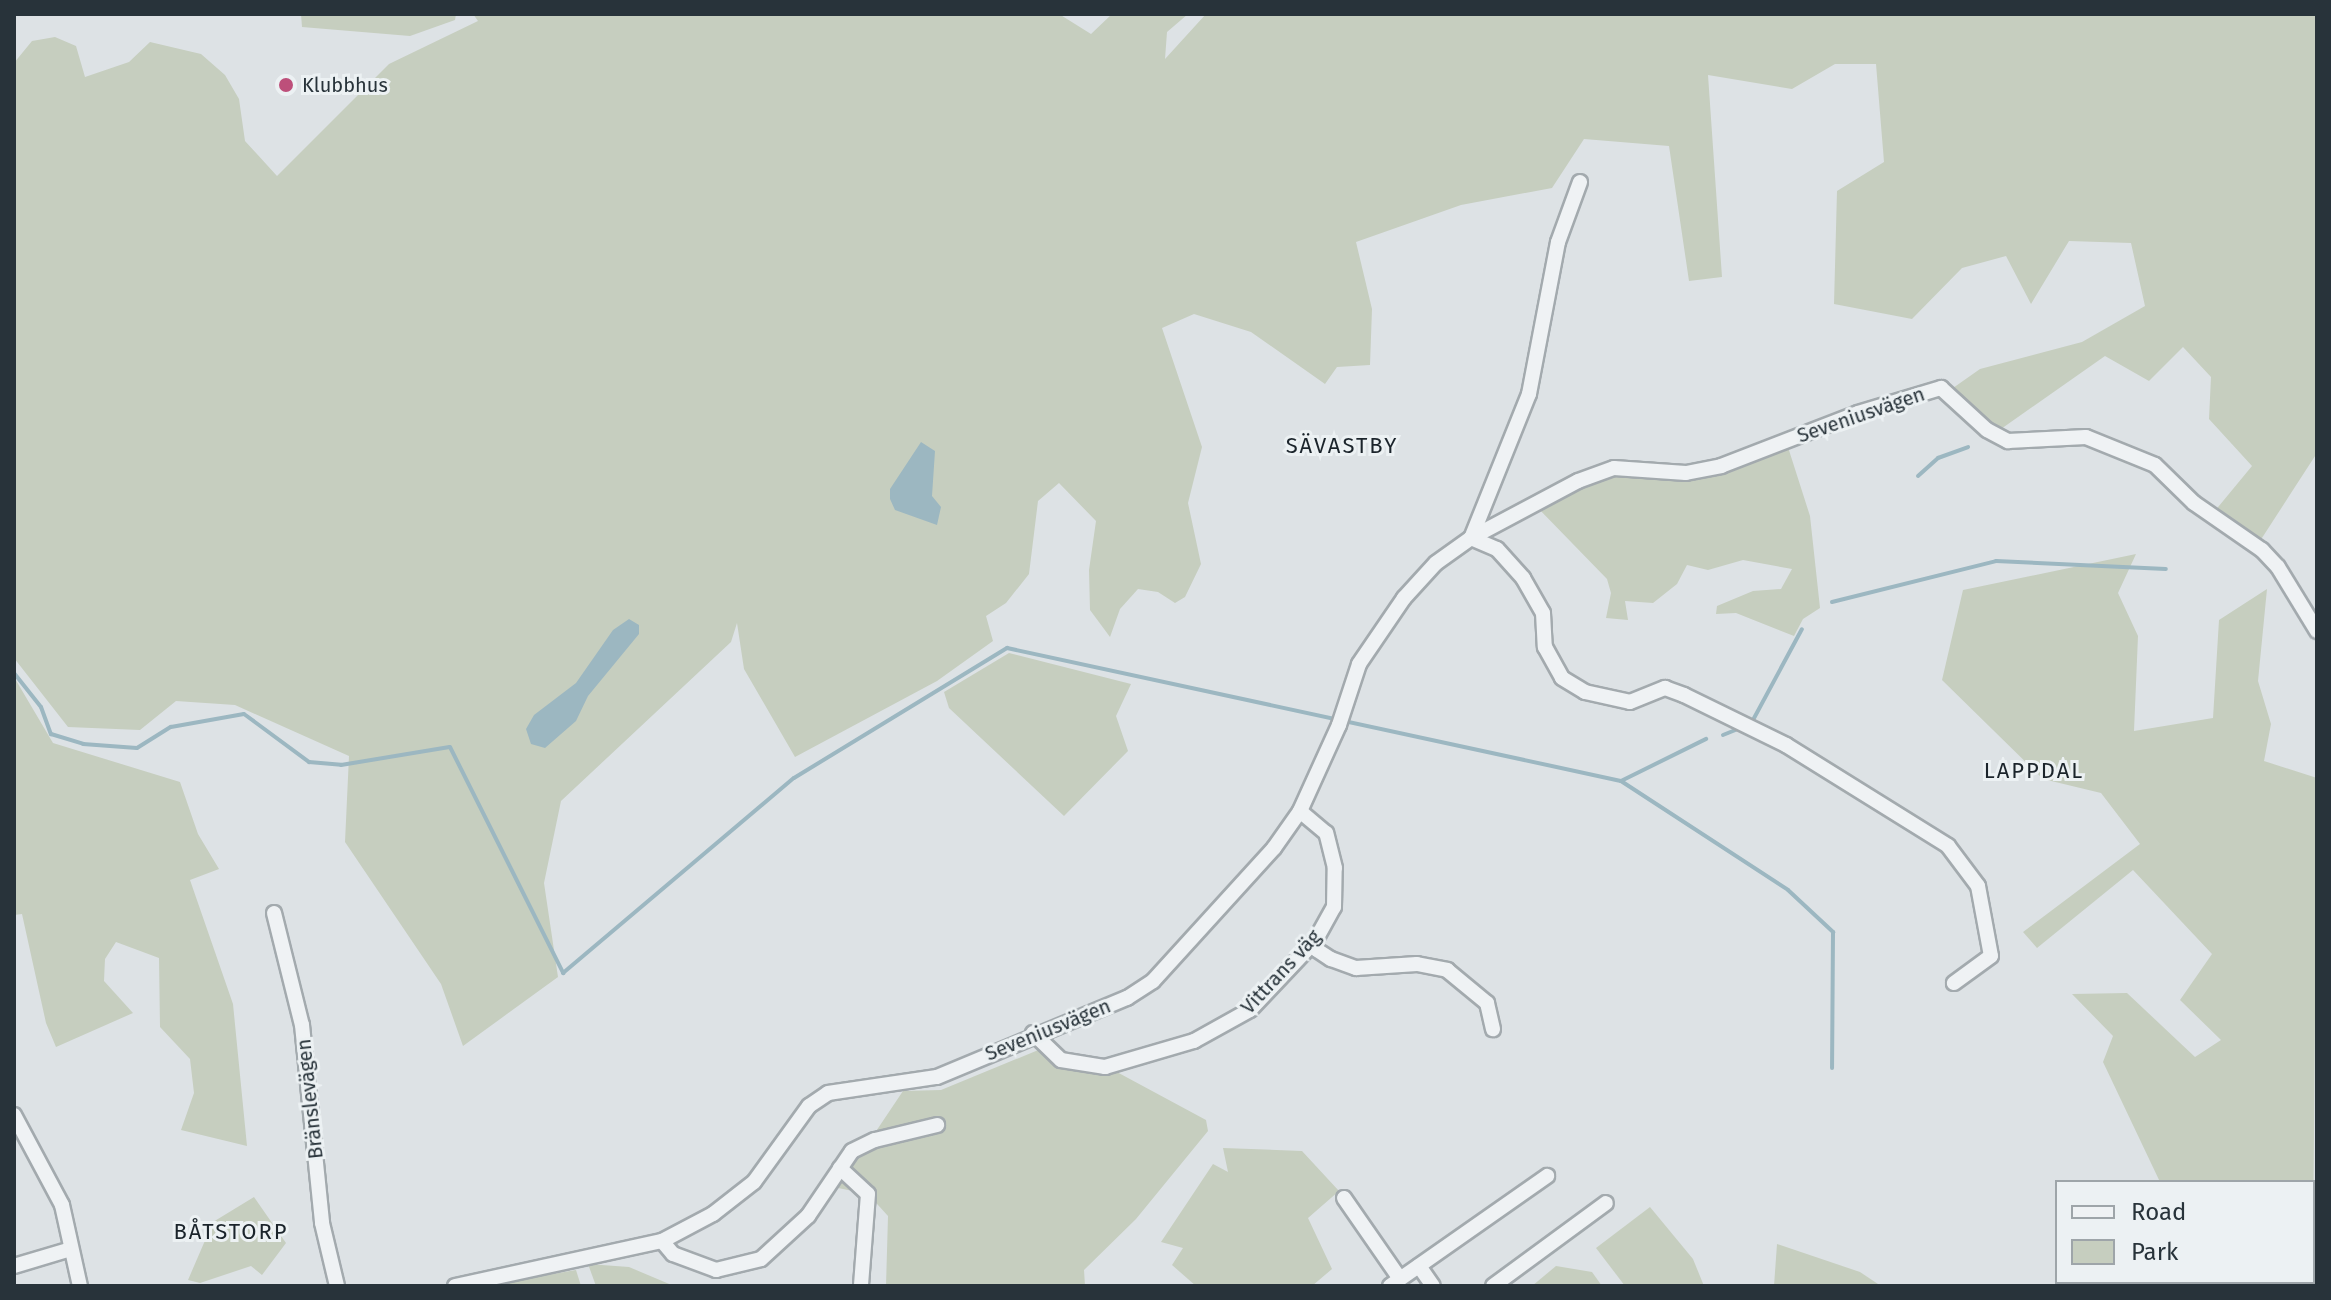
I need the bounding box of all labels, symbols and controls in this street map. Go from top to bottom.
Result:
place label: Klubbhus [302,73,388,97]
marker: Klubbhus [277,76,295,94]
street label: Seveniusvägen [1794,382,1928,448]
district label: SÄVASTBY [1286,433,1398,459]
district label: LAPPDAL [1984,758,2084,784]
street label: Vittrans väg [1236,925,1326,1019]
street label: Seveniusvägen [982,994,1114,1066]
street label: Bränslevägen [292,1038,328,1160]
legend [2055,1180,2315,1284]
text: Road [2131,1198,2186,1226]
district label: BÅTSTORP [173,1219,289,1245]
text: Park [2131,1238,2178,1266]

